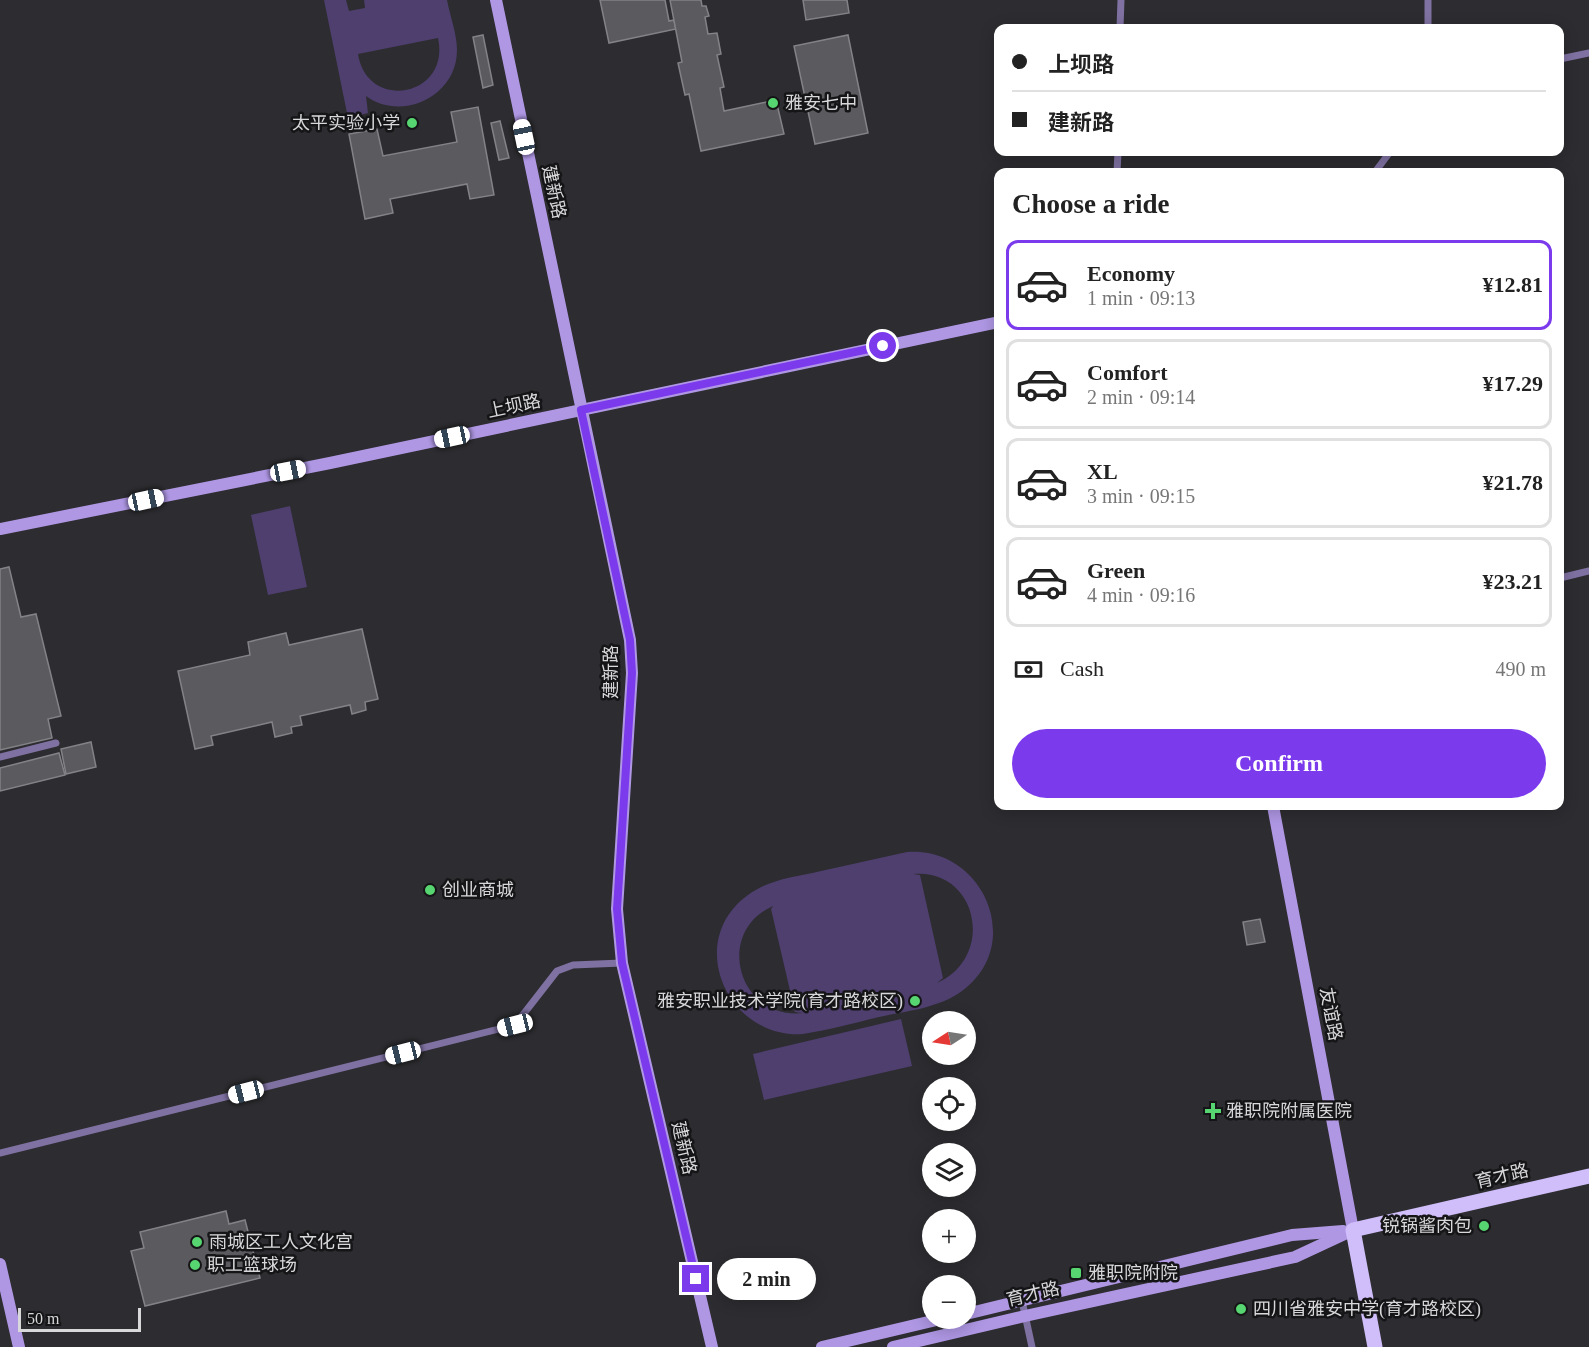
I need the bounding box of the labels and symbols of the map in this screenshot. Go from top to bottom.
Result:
place label: 雅安七中 [785,93,857,113]
marker: 雅安七中 [766,96,780,110]
place label: 太平实验小学 [292,113,400,133]
marker: 太平实验小学 [405,116,419,130]
car [511,118,537,156]
street label: 建新路 [539,164,569,220]
route start [869,332,896,359]
street label: 上坝路 [486,391,542,421]
car [433,424,471,450]
car [269,459,307,483]
car [127,487,165,513]
street label: 建新路 [601,645,621,699]
place label: 创业商城 [442,880,514,900]
marker: 创业商城 [423,883,437,897]
street label: 友谊路 [1316,986,1346,1042]
place label: 雅安职业技术学院(育才路校区) [657,991,903,1012]
marker: 雅安职业技术学院(育才路校区) [908,994,922,1008]
north arrow [922,1011,976,1065]
car [495,1012,535,1038]
car [383,1040,423,1066]
car [226,1079,266,1105]
place label: 雅职院附属医院 [1226,1101,1352,1121]
marker: 雅职院附属医院 [1204,1102,1222,1120]
street label: 建新路 [668,1119,700,1177]
street label: 育才路 [1473,1160,1531,1192]
place label: 锐锅酱肉包 [1382,1216,1472,1236]
marker: 锐锅酱肉包 [1477,1219,1491,1233]
place label: 雨城区工人文化宫 [209,1232,353,1252]
marker: 雨城区工人文化宫 [190,1235,204,1249]
place label: 职工篮球场 [207,1255,297,1275]
marker: 职工篮球场 [188,1258,202,1272]
callout: 2 min [717,1258,816,1300]
place label: 雅职院附院 [1088,1263,1178,1283]
route end [682,1265,709,1292]
marker: 雅职院附院 [1069,1266,1083,1280]
street label: 育才路 [1004,1278,1062,1310]
place label: 四川省雅安中学(育才路校区) [1253,1299,1481,1320]
marker: 四川省雅安中学(育才路校区) [1234,1302,1248,1316]
scale bar [18,1305,141,1332]

